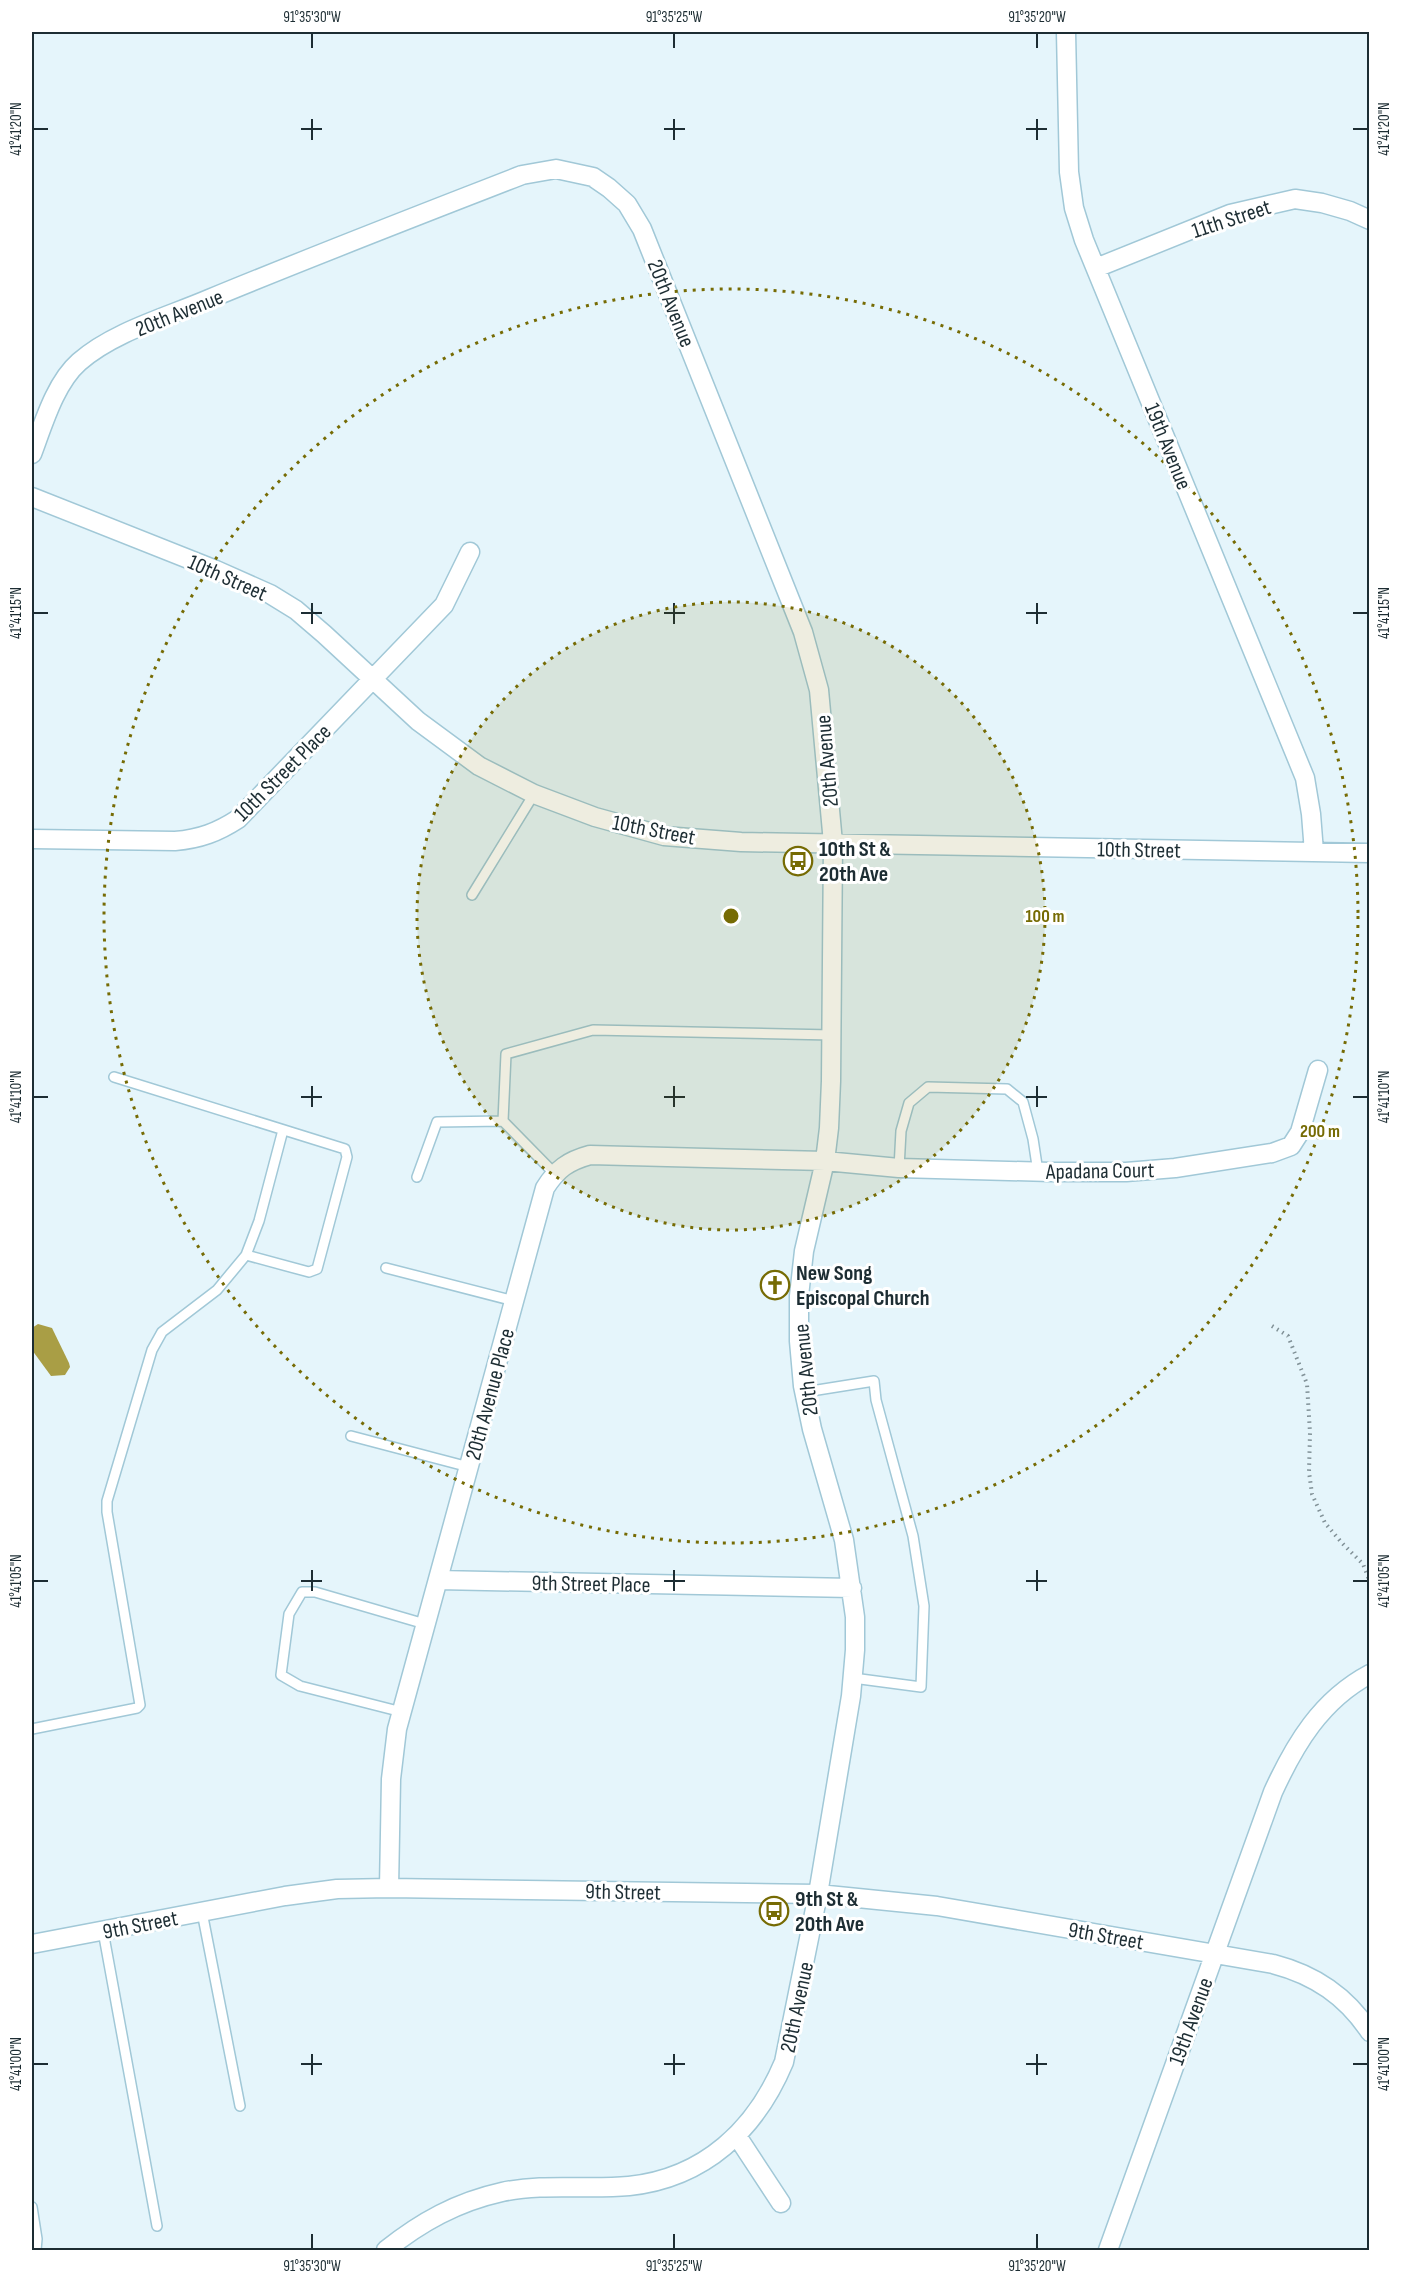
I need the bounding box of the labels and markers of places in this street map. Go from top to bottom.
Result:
place label: 10th St & 20th Ave [819,836,891,888]
bus stop icon: 10th St & 20th Ave [782,845,814,877]
centre of rings [721,906,741,926]
place label: New Song Episcopal Church [796,1260,930,1312]
church icon: New Song Episcopal Church [759,1269,791,1301]
place label: 9th St & 20th Ave [795,1886,864,1938]
bus stop icon: 9th St & 20th Ave [758,1895,790,1927]

